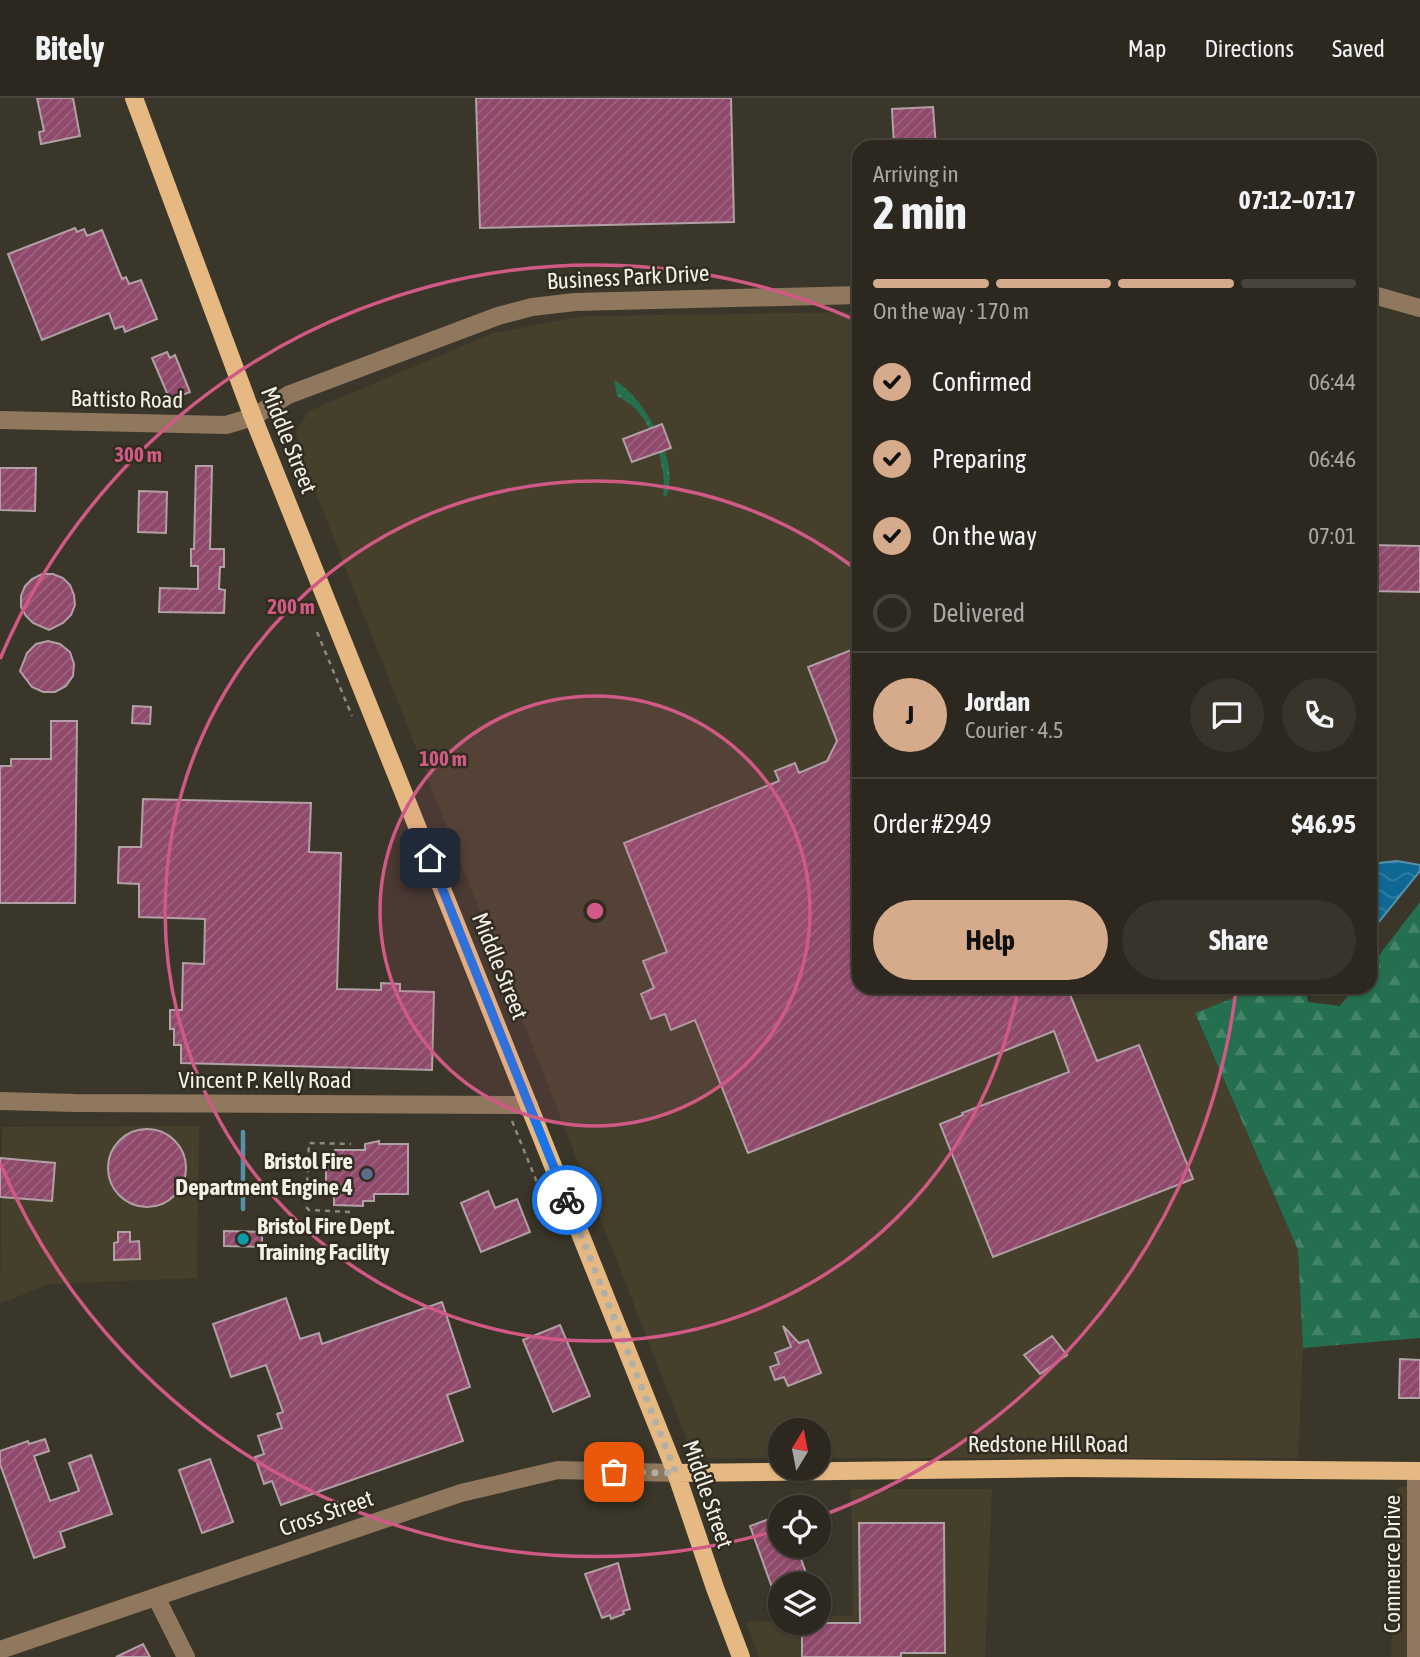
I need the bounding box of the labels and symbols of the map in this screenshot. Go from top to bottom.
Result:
street label: Business Park Drive [546,260,710,294]
street label: Middle Street [256,383,322,497]
street label: Battisto Road [71,385,183,413]
text: 300 m [114,442,162,466]
text: 200 m [267,594,315,618]
text: 100 m [419,746,467,770]
pin [400,828,460,888]
centre of rings [583,899,607,923]
street label: Middle Street [467,909,533,1023]
street label: Vincent P. Kelly Road [178,1067,352,1093]
place label: Bristol Fire Department Engine 4 [175,1148,353,1200]
courier [532,1165,602,1235]
marker: Bristol Fire Department Engine 4 [359,1166,375,1182]
place label: Bristol Fire Dept. Training Facility [257,1213,394,1265]
marker: Bristol Fire Dept. Training Facility [235,1231,251,1247]
north arrow [768,1418,831,1480]
street label: Redstone Hill Road [968,1431,1128,1457]
street label: Middle Street [677,1437,739,1551]
pin [584,1442,644,1502]
street label: Cross Street [276,1485,376,1541]
street label: Commerce Drive [1379,1495,1405,1633]

